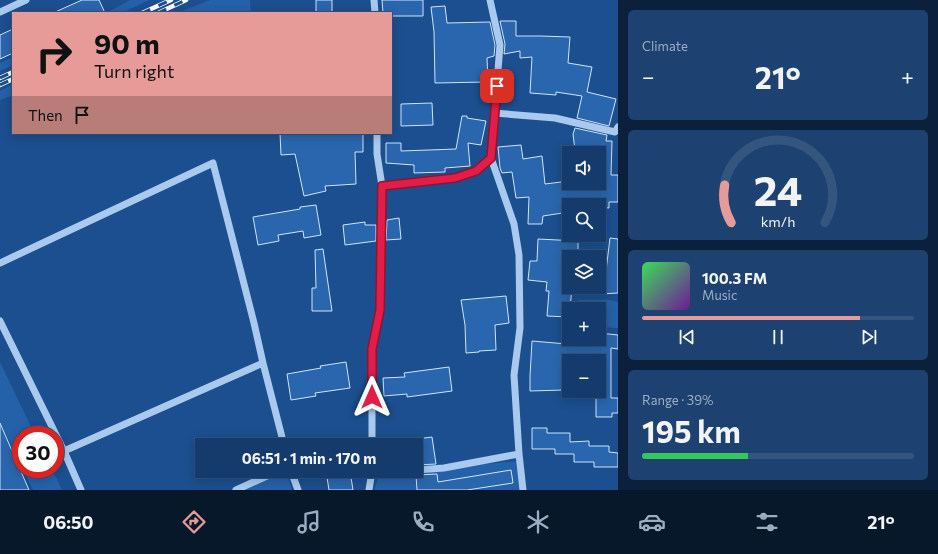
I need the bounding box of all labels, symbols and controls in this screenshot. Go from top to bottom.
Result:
text: 90 m [94,26,160,60]
icon: right [28,28,80,80]
text: Climate [642,38,688,54]
text: 21° [755,58,801,95]
text: Turn right [94,60,174,82]
text: − [642,63,655,90]
text: + [901,63,914,90]
pin [480,69,514,103]
icon: arrive [486,75,508,97]
icon: arrive [71,104,93,126]
text: Then [28,106,63,124]
map controls [562,146,606,398]
button: sound [562,146,606,190]
text: 24 [754,164,802,215]
button: search [562,198,606,242]
text: km/h [761,212,795,230]
button: layers [562,250,606,294]
text: 100.3 FM [702,269,767,287]
text: Music [702,287,737,303]
button: + [562,302,606,346]
icon: previous [676,326,698,348]
icon: pause [767,326,789,348]
icon: next [858,326,880,348]
button: − [562,354,606,398]
position arrow [351,376,393,418]
text: Range · 39% [642,392,714,408]
text: 195 km [642,412,741,449]
speed limit sign: 30 [12,426,64,478]
text: 06:51 · 1 min · 170 m [242,449,376,467]
icon: directions [180,508,208,536]
icon: music [295,508,323,536]
icon: phone [409,508,437,536]
icon: climate [524,508,552,536]
icon: car [638,508,666,536]
icon: filters [753,508,781,536]
text: 06:50 [43,511,94,533]
text: 21° [867,511,895,533]

